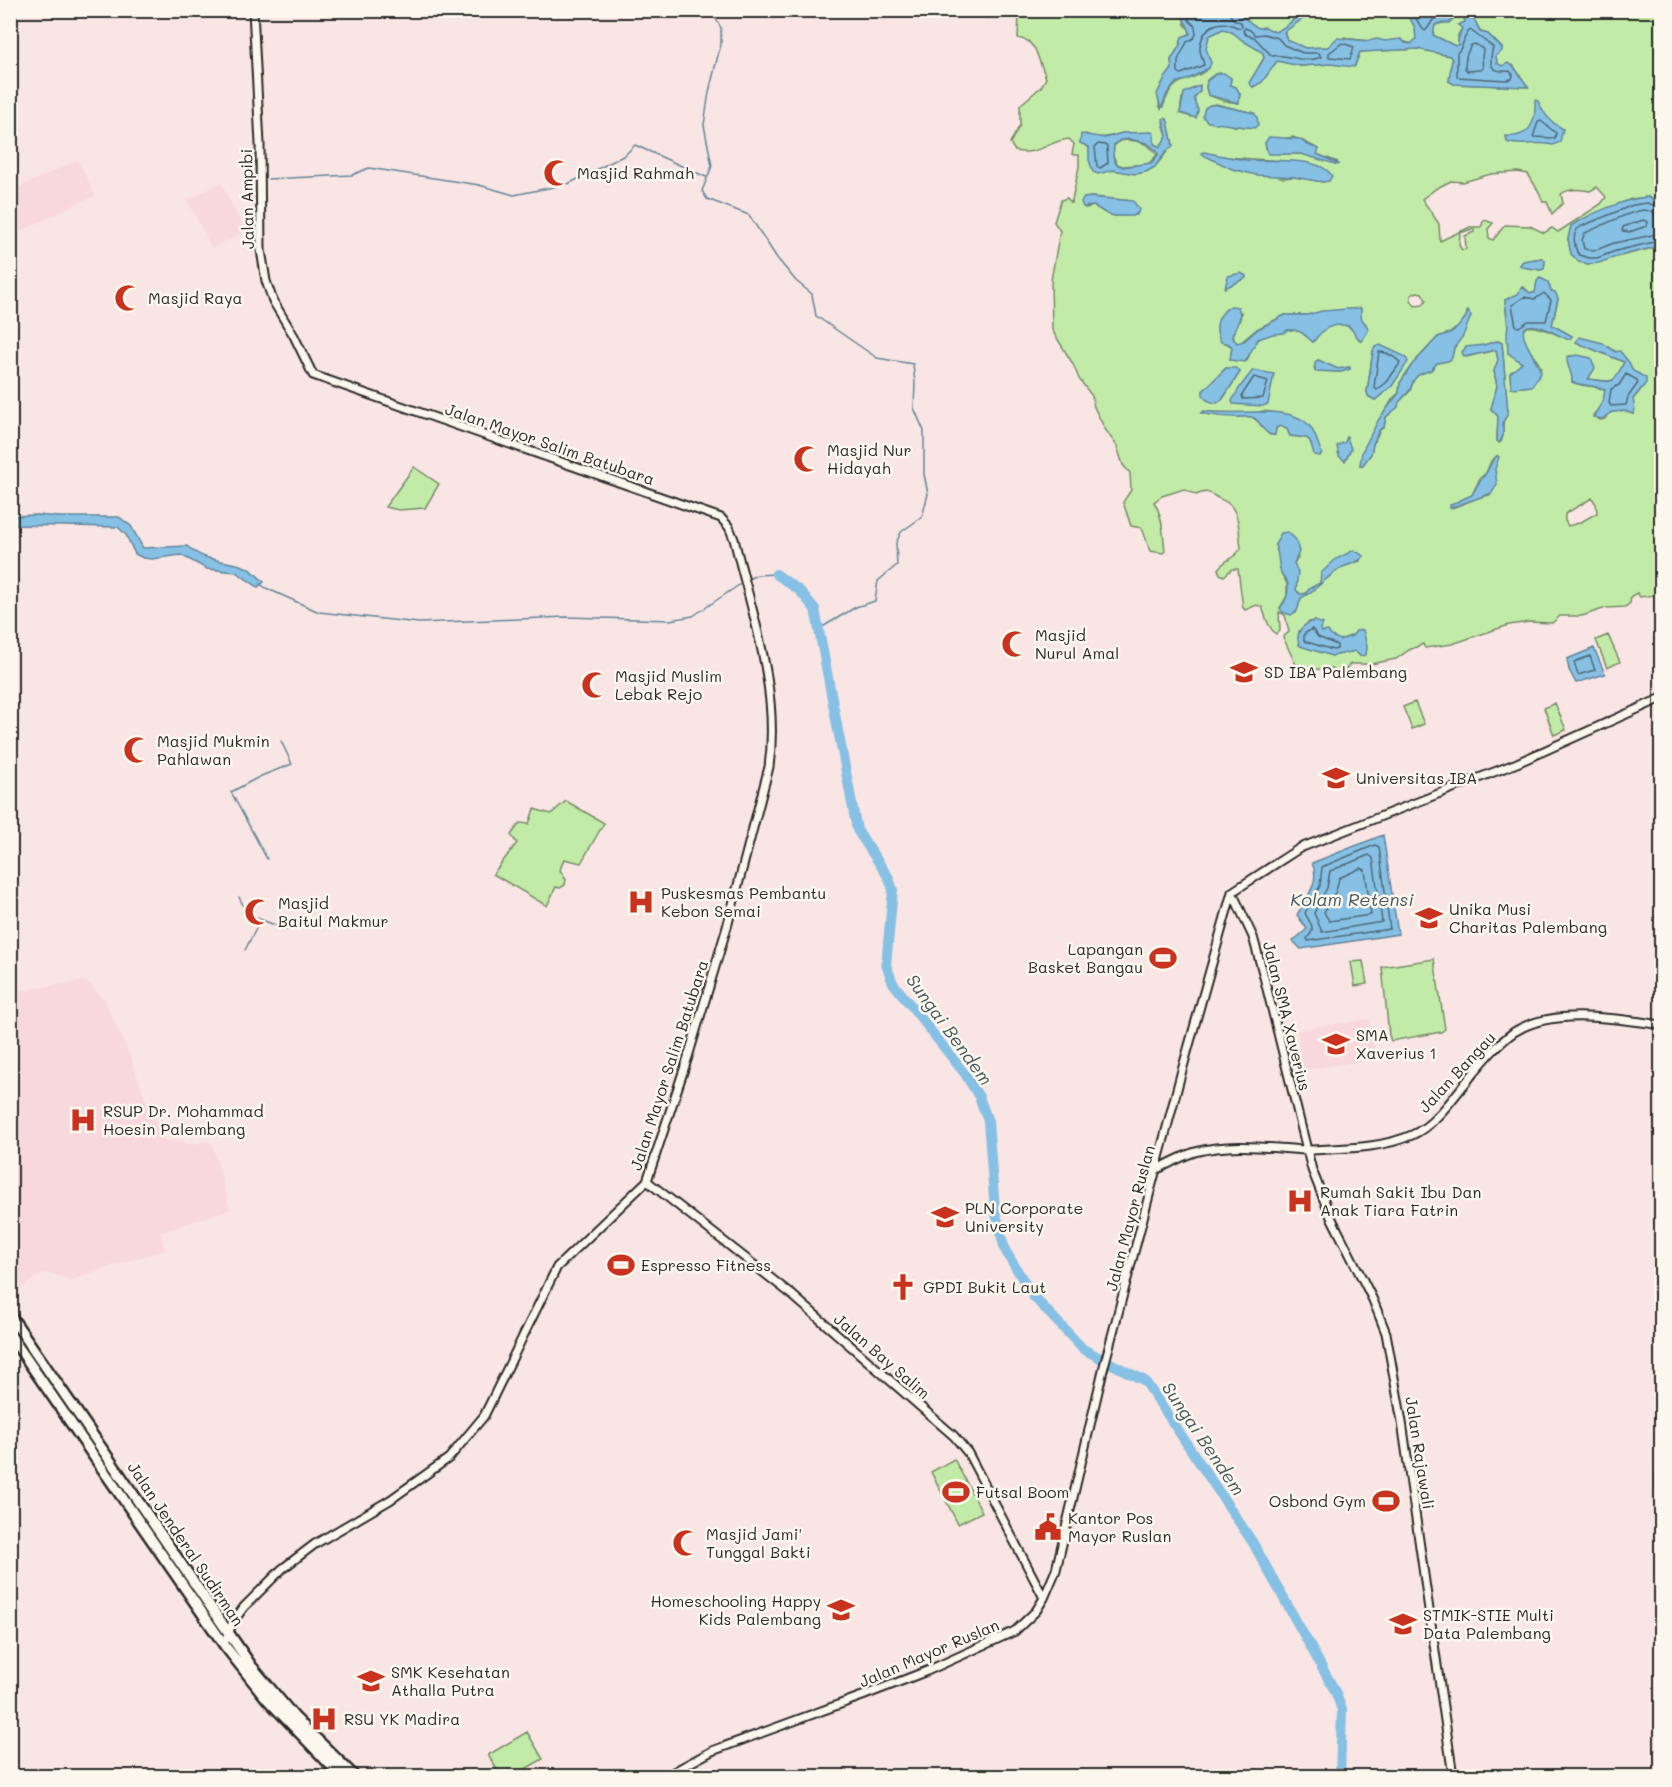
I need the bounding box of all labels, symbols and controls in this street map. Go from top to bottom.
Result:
street label: Jalan Ampibi [235,149,258,249]
mosque icon: Masjid Rahmah [542,158,572,188]
place label: Masjid Rahmah [577,162,694,183]
mosque icon: Masjid Raya [113,283,143,313]
place label: Masjid Raya [148,287,243,308]
street label: Jalan Mayor Salim Batubara [443,398,658,489]
place label: Masjid Nur Hidayah [827,439,912,478]
mosque icon: Masjid Nur Hidayah [792,444,822,474]
place label: Masjid Nurul Amal [1035,624,1119,663]
mosque icon: Masjid Nurul Amal [1000,629,1030,659]
school or university icon: SD IBA Palembang [1229,657,1259,687]
place label: SD IBA Palembang [1264,661,1407,682]
place label: Masjid Muslim Lebak Rejo [615,665,722,704]
mosque icon: Masjid Muslim Lebak Rejo [580,670,610,700]
place label: Masjid Mukmin Pahlawan [157,730,270,769]
mosque icon: Masjid Mukmin Pahlawan [122,735,152,765]
school or university icon: Universitas IBA [1321,763,1351,793]
place label: Universitas IBA [1356,767,1477,788]
place label: Puskesmas Pembantu Kebon Semai [661,882,826,921]
hospital icon: Puskesmas Pembantu Kebon Semai [626,887,656,917]
water label: Kolam Retensi [1290,887,1414,911]
place label: Masjid Baitul Makmur [278,892,388,931]
mosque icon: Masjid Baitul Makmur [243,897,273,927]
place label: Unika Musi Charitas Palembang [1449,898,1607,937]
school or university icon: Unika Musi Charitas Palembang [1414,903,1444,933]
place label: Lapangan Basket Bangau [1028,938,1143,977]
street label: Jalan SMA Xaverius [1259,939,1316,1093]
sports icon: Lapangan Basket Bangau [1148,943,1178,973]
street label: Jalan Mayor Salim Batubara [625,957,713,1173]
water label: Sungai Bendem [901,969,998,1090]
place label: SMA Xaverius 1 [1356,1024,1437,1063]
street label: Jalan Bangau [1414,1027,1500,1117]
school or university icon: SMA Xaverius 1 [1321,1029,1351,1059]
place label: RSUP Dr. Mohammad Hoesin Palembang [103,1100,264,1139]
hospital icon: RSUP Dr. Mohammad Hoesin Palembang [68,1105,98,1135]
street label: Jalan Mayor Ruslan [1100,1143,1159,1293]
place label: Rumah Sakit Ibu Dan Anak Tiara Fatrin [1320,1181,1481,1220]
hospital icon: Rumah Sakit Ibu Dan Anak Tiara Fatrin [1285,1186,1315,1216]
place label: PLN Corporate University [965,1197,1083,1236]
school or university icon: PLN Corporate University [930,1202,960,1232]
sports icon: Espresso Fitness [606,1250,636,1280]
place label: Espresso Fitness [641,1254,771,1275]
church icon: GPDI Bukit Laut [888,1272,918,1302]
place label: GPDI Bukit Laut [923,1276,1046,1297]
street label: Jalan Bay Salim [830,1308,935,1403]
water label: Sungai Bendem [1157,1377,1251,1500]
street label: Jalan Rajawali [1401,1395,1440,1511]
street label: Jalan Jenderal Sudirman [124,1457,249,1630]
sports icon: Futsal Boom [941,1477,971,1507]
place label: Futsal Boom [976,1481,1069,1502]
sports icon: Osbond Gym [1371,1486,1401,1516]
place label: Osbond Gym [1269,1490,1366,1511]
place label: Kantor Pos Mayor Ruslan [1068,1507,1171,1546]
public building icon: Kantor Pos Mayor Ruslan [1033,1512,1063,1542]
place label: Masjid Jami' Tunggal Bakti [706,1523,811,1562]
mosque icon: Masjid Jami' Tunggal Bakti [671,1528,701,1558]
place label: Homeschooling Happy Kids Palembang [651,1590,821,1629]
school or university icon: Homeschooling Happy Kids Palembang [826,1595,856,1625]
place label: STMIK-STIE Multi Data Palembang [1423,1604,1554,1643]
school or university icon: STMIK-STIE Multi Data Palembang [1388,1609,1418,1639]
street label: Jalan Mayor Ruslan [856,1614,1002,1692]
place label: SMK Kesehatan Athalla Putra [391,1661,510,1700]
school or university icon: SMK Kesehatan Athalla Putra [356,1666,386,1696]
hospital icon: RSU YK Madira [309,1704,339,1734]
place label: RSU YK Madira [344,1708,460,1729]

